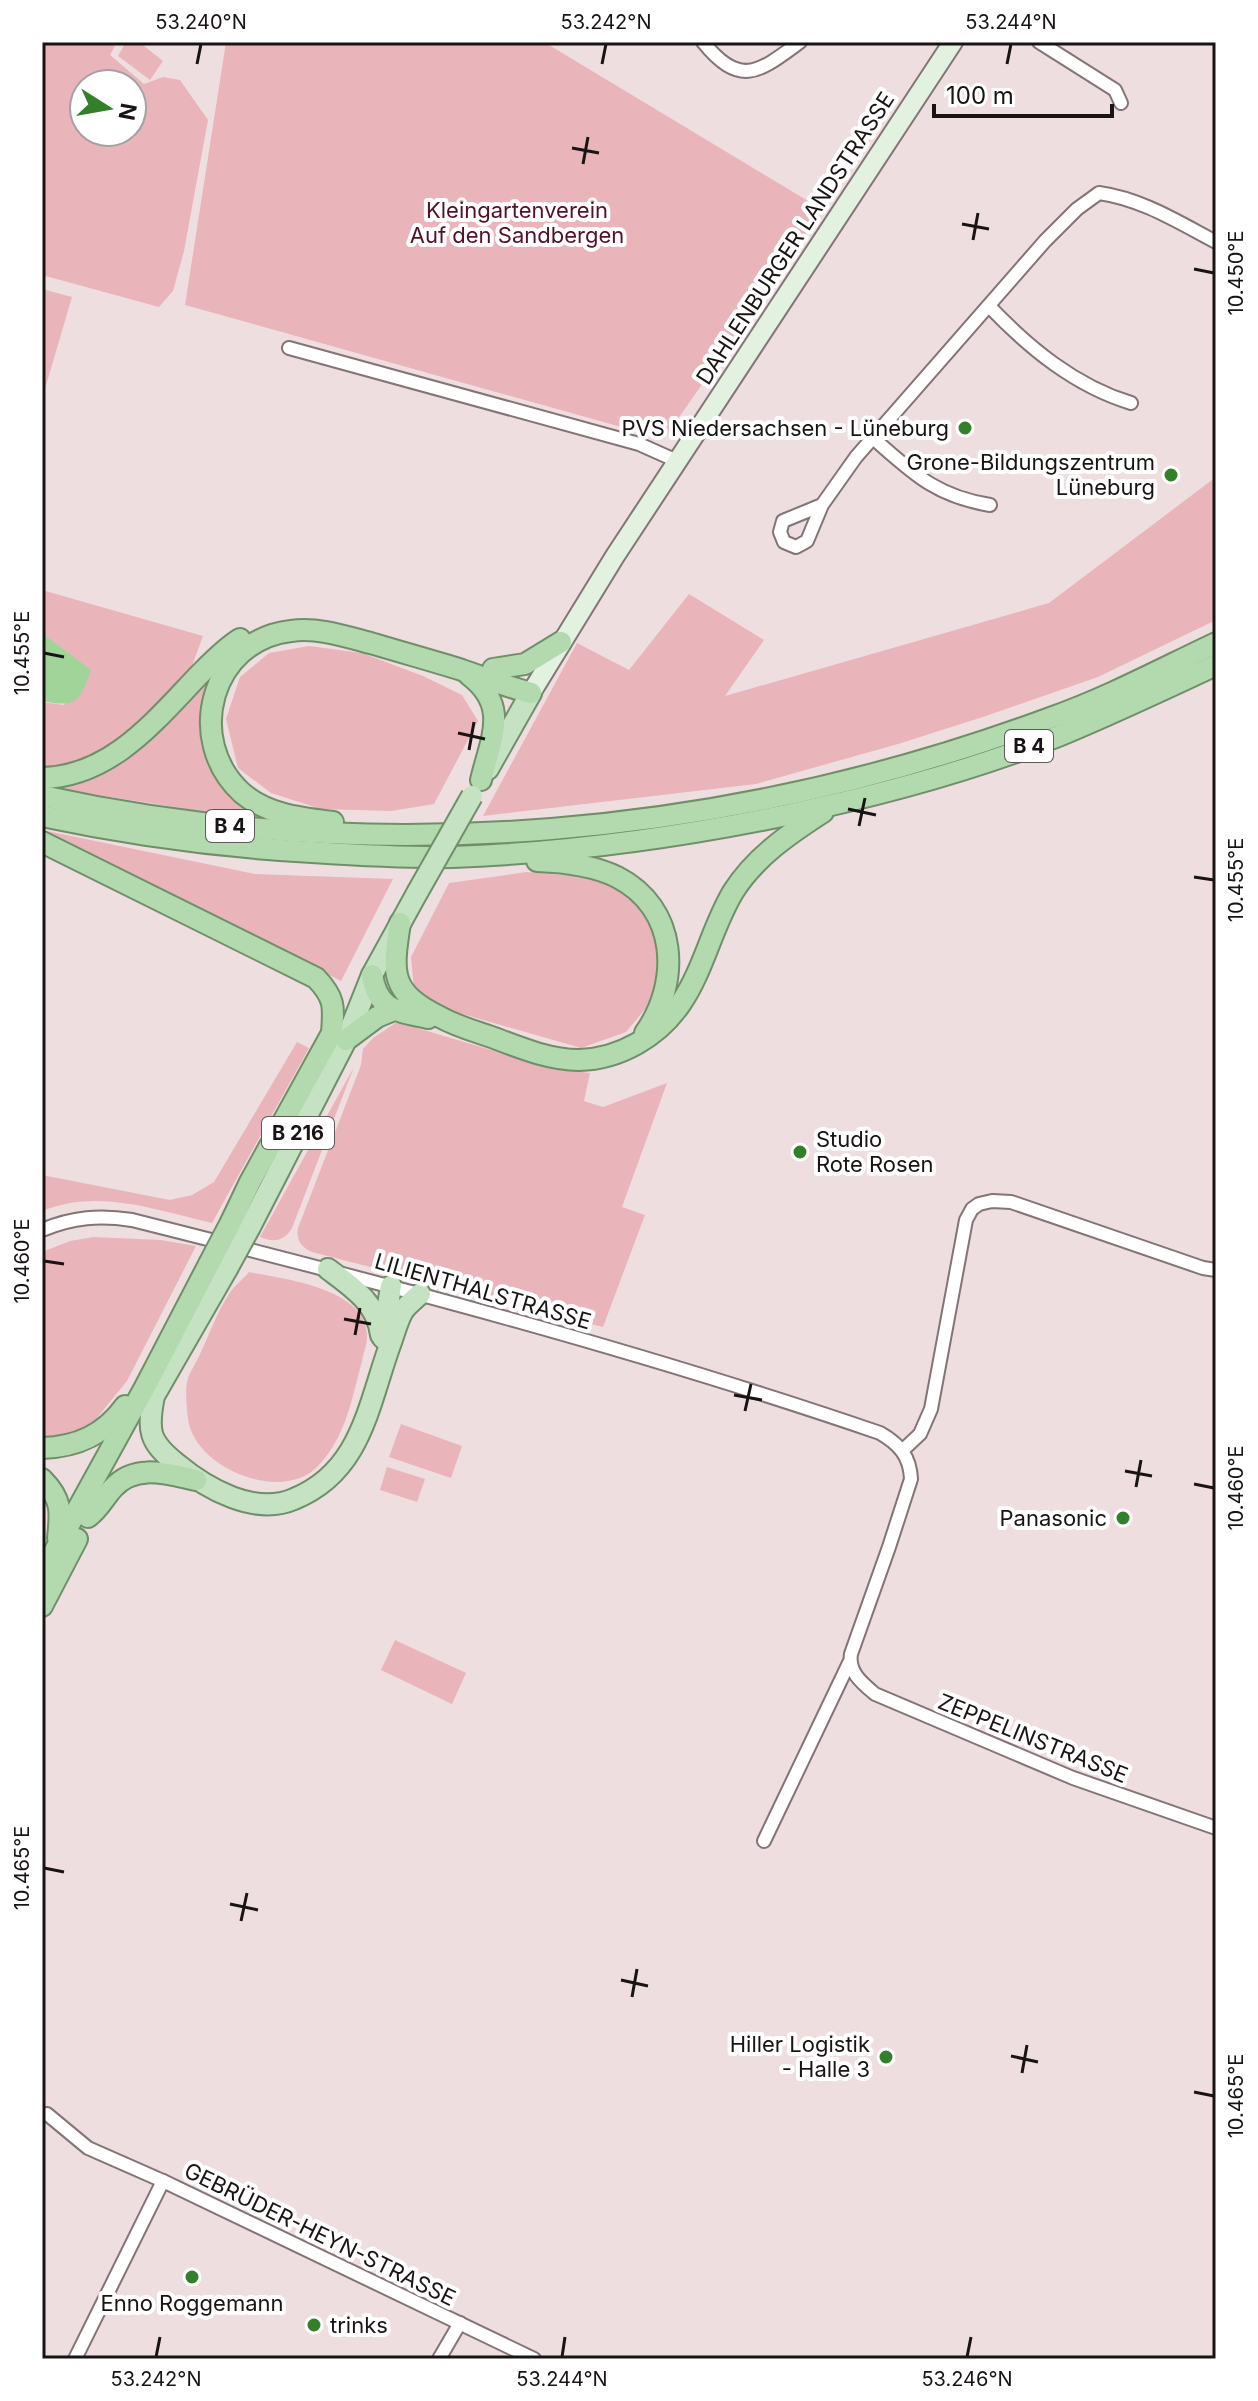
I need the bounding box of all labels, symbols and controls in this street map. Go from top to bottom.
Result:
text: 53.240°N [155,10,247,34]
text: 53.242°N [560,10,652,34]
text: 53.244°N [965,10,1057,34]
north arrow [68,68,148,148]
scale bar [934,68,1112,118]
text: 100 m [946,81,1014,110]
street label: DAHLENBURGER LANDSTRASSE [691,87,899,389]
text: N [113,101,142,123]
park label: Kleingartenverein Auf den Sandbergen [410,197,624,248]
text: 10.450°E [1224,231,1248,315]
place label: PVS Niedersachsen - Lüneburg [622,415,949,441]
marker: PVS Niedersachsen - Lüneburg [956,419,974,437]
place label: Grone-Bildungszentrum Lüneburg [906,449,1155,500]
marker: Grone-Bildungszentrum Lüneburg [1162,466,1180,484]
text: 10.455°E [10,611,34,695]
road number: B 4 [1005,730,1053,762]
road number: B 4 [206,810,254,842]
text: 10.455°E [1224,838,1248,922]
road number: B 216 [262,1117,334,1149]
place label: Studio Rote Rosen [816,1126,934,1177]
marker: Studio Rote Rosen [791,1143,809,1161]
text: 10.460°E [10,1218,34,1304]
street label: LILIENTHALSTRASSE [372,1248,594,1334]
text: 10.460°E [1224,1445,1248,1531]
place label: Panasonic [1000,1505,1107,1531]
marker: Panasonic [1114,1509,1132,1527]
street label: ZEPPELINSTRASSE [934,1688,1132,1788]
text: 10.465°E [10,1826,34,1910]
place label: Hiller Logistik - Halle 3 [730,2031,870,2082]
marker: Hiller Logistik - Halle 3 [877,2048,895,2066]
text: 10.465°E [1224,2054,1248,2138]
street label: GEBRÜDER-HEYN-STRASSE [180,2157,460,2311]
marker: Enno Roggemann [183,2268,201,2286]
place label: Enno Roggemann [100,2290,284,2316]
place label: trinks [330,2312,388,2338]
marker: trinks [305,2316,323,2334]
text: 53.242°N [110,2367,202,2391]
text: 53.244°N [516,2367,608,2391]
text: 53.246°N [921,2367,1013,2391]

